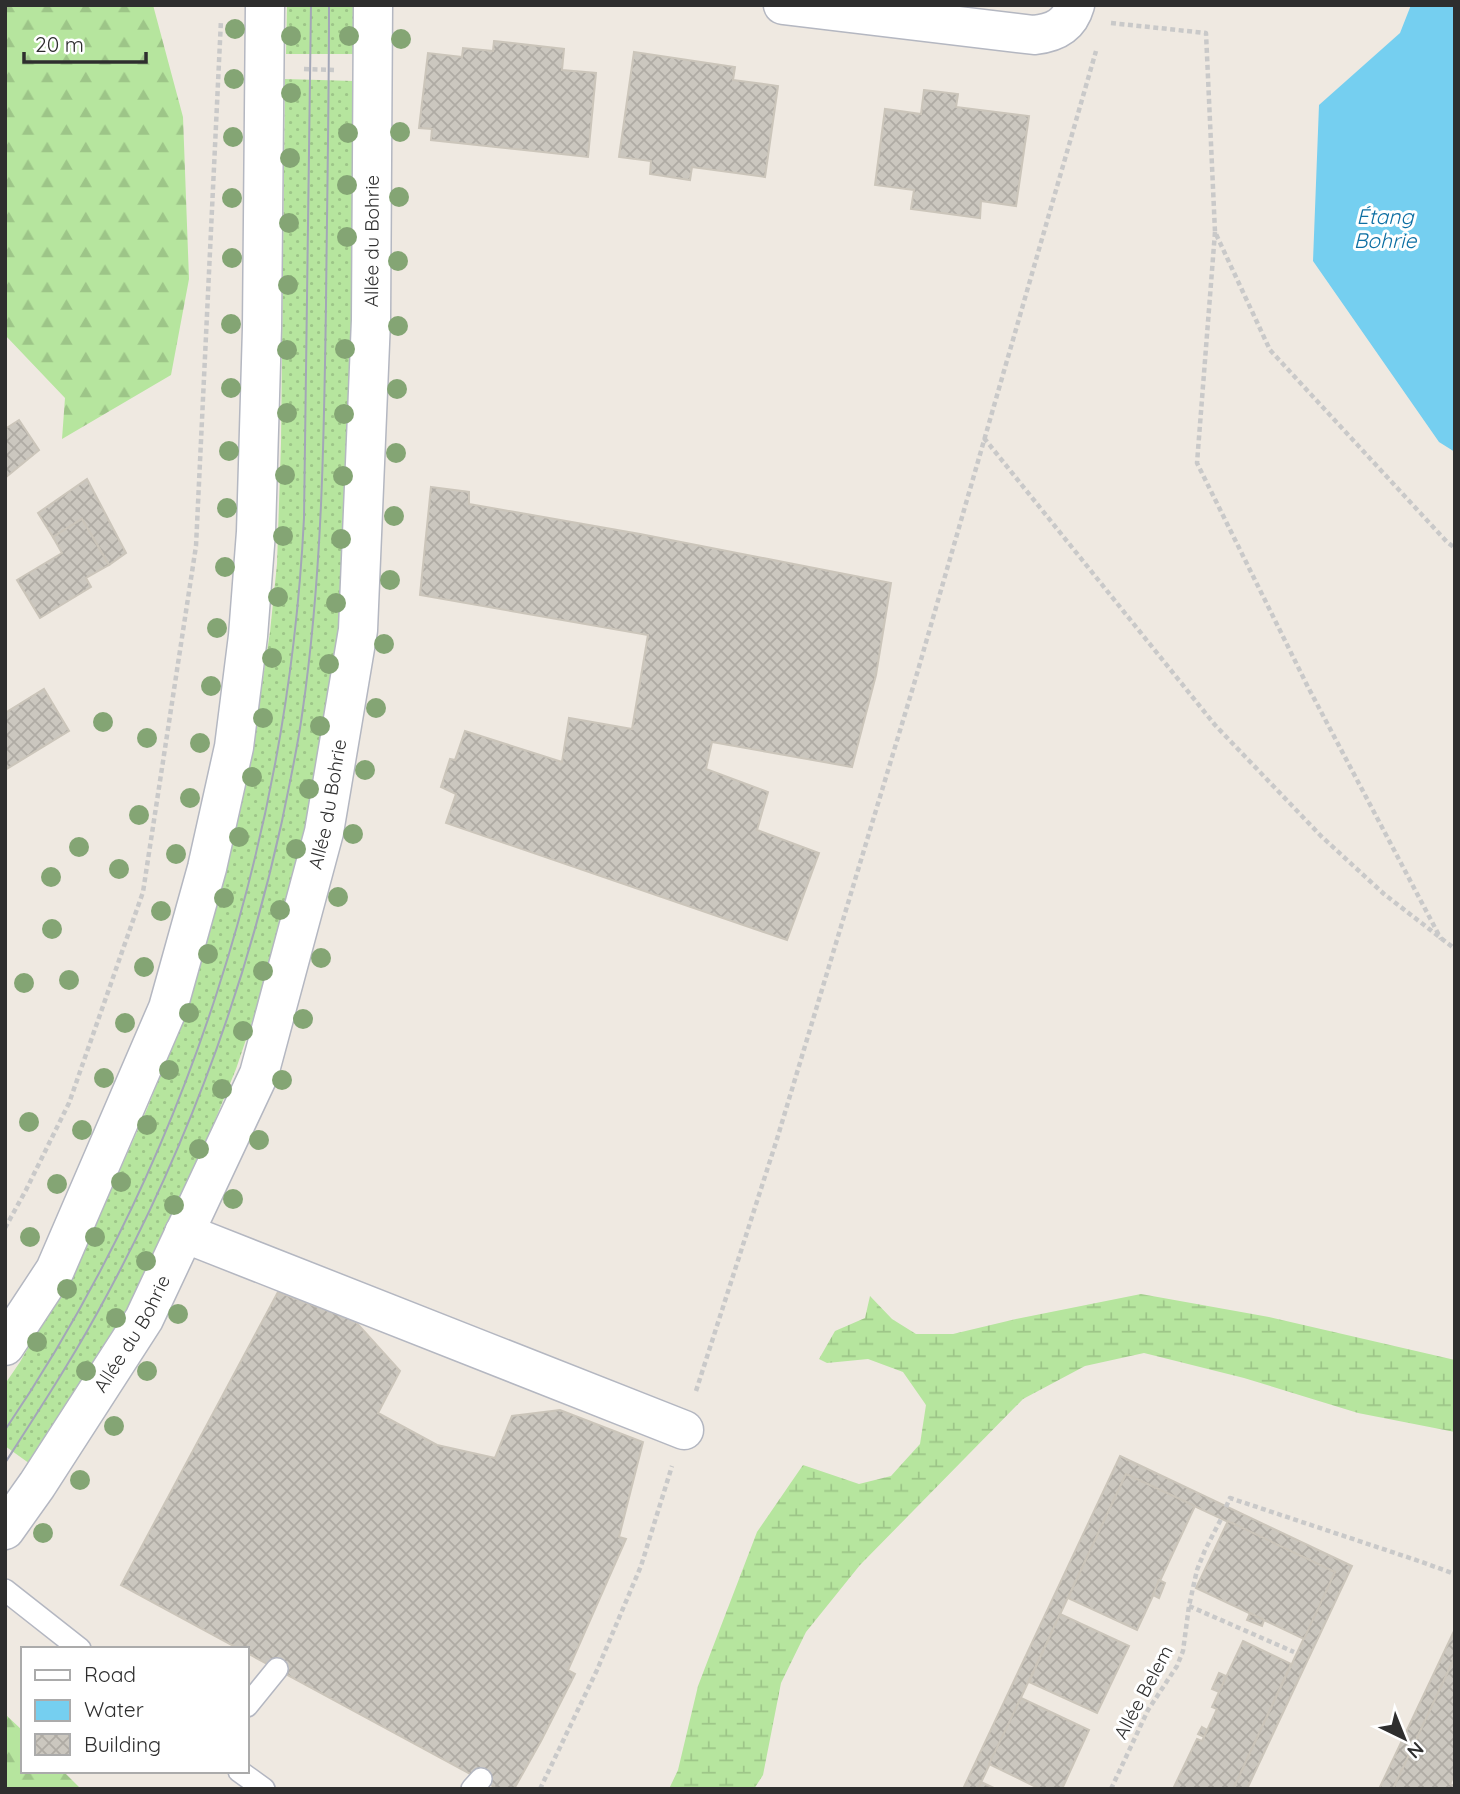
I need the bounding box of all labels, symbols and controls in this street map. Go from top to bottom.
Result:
scale bar [24,21,147,65]
text: 20 m [35,31,84,57]
street label: Allée du Bohrie [359,175,384,307]
water label: Étang Bohrie [1354,203,1417,253]
street label: Allée du Bohrie [303,737,351,872]
street label: Allée du Bohrie [88,1271,175,1397]
street label: Allée Belem [1108,1641,1178,1743]
legend [21,1647,248,1773]
text: Road [84,1661,136,1687]
text: Water [84,1696,144,1722]
north arrow [1369,1703,1439,1773]
text: Building [84,1731,161,1757]
text: N [1402,1737,1429,1764]

